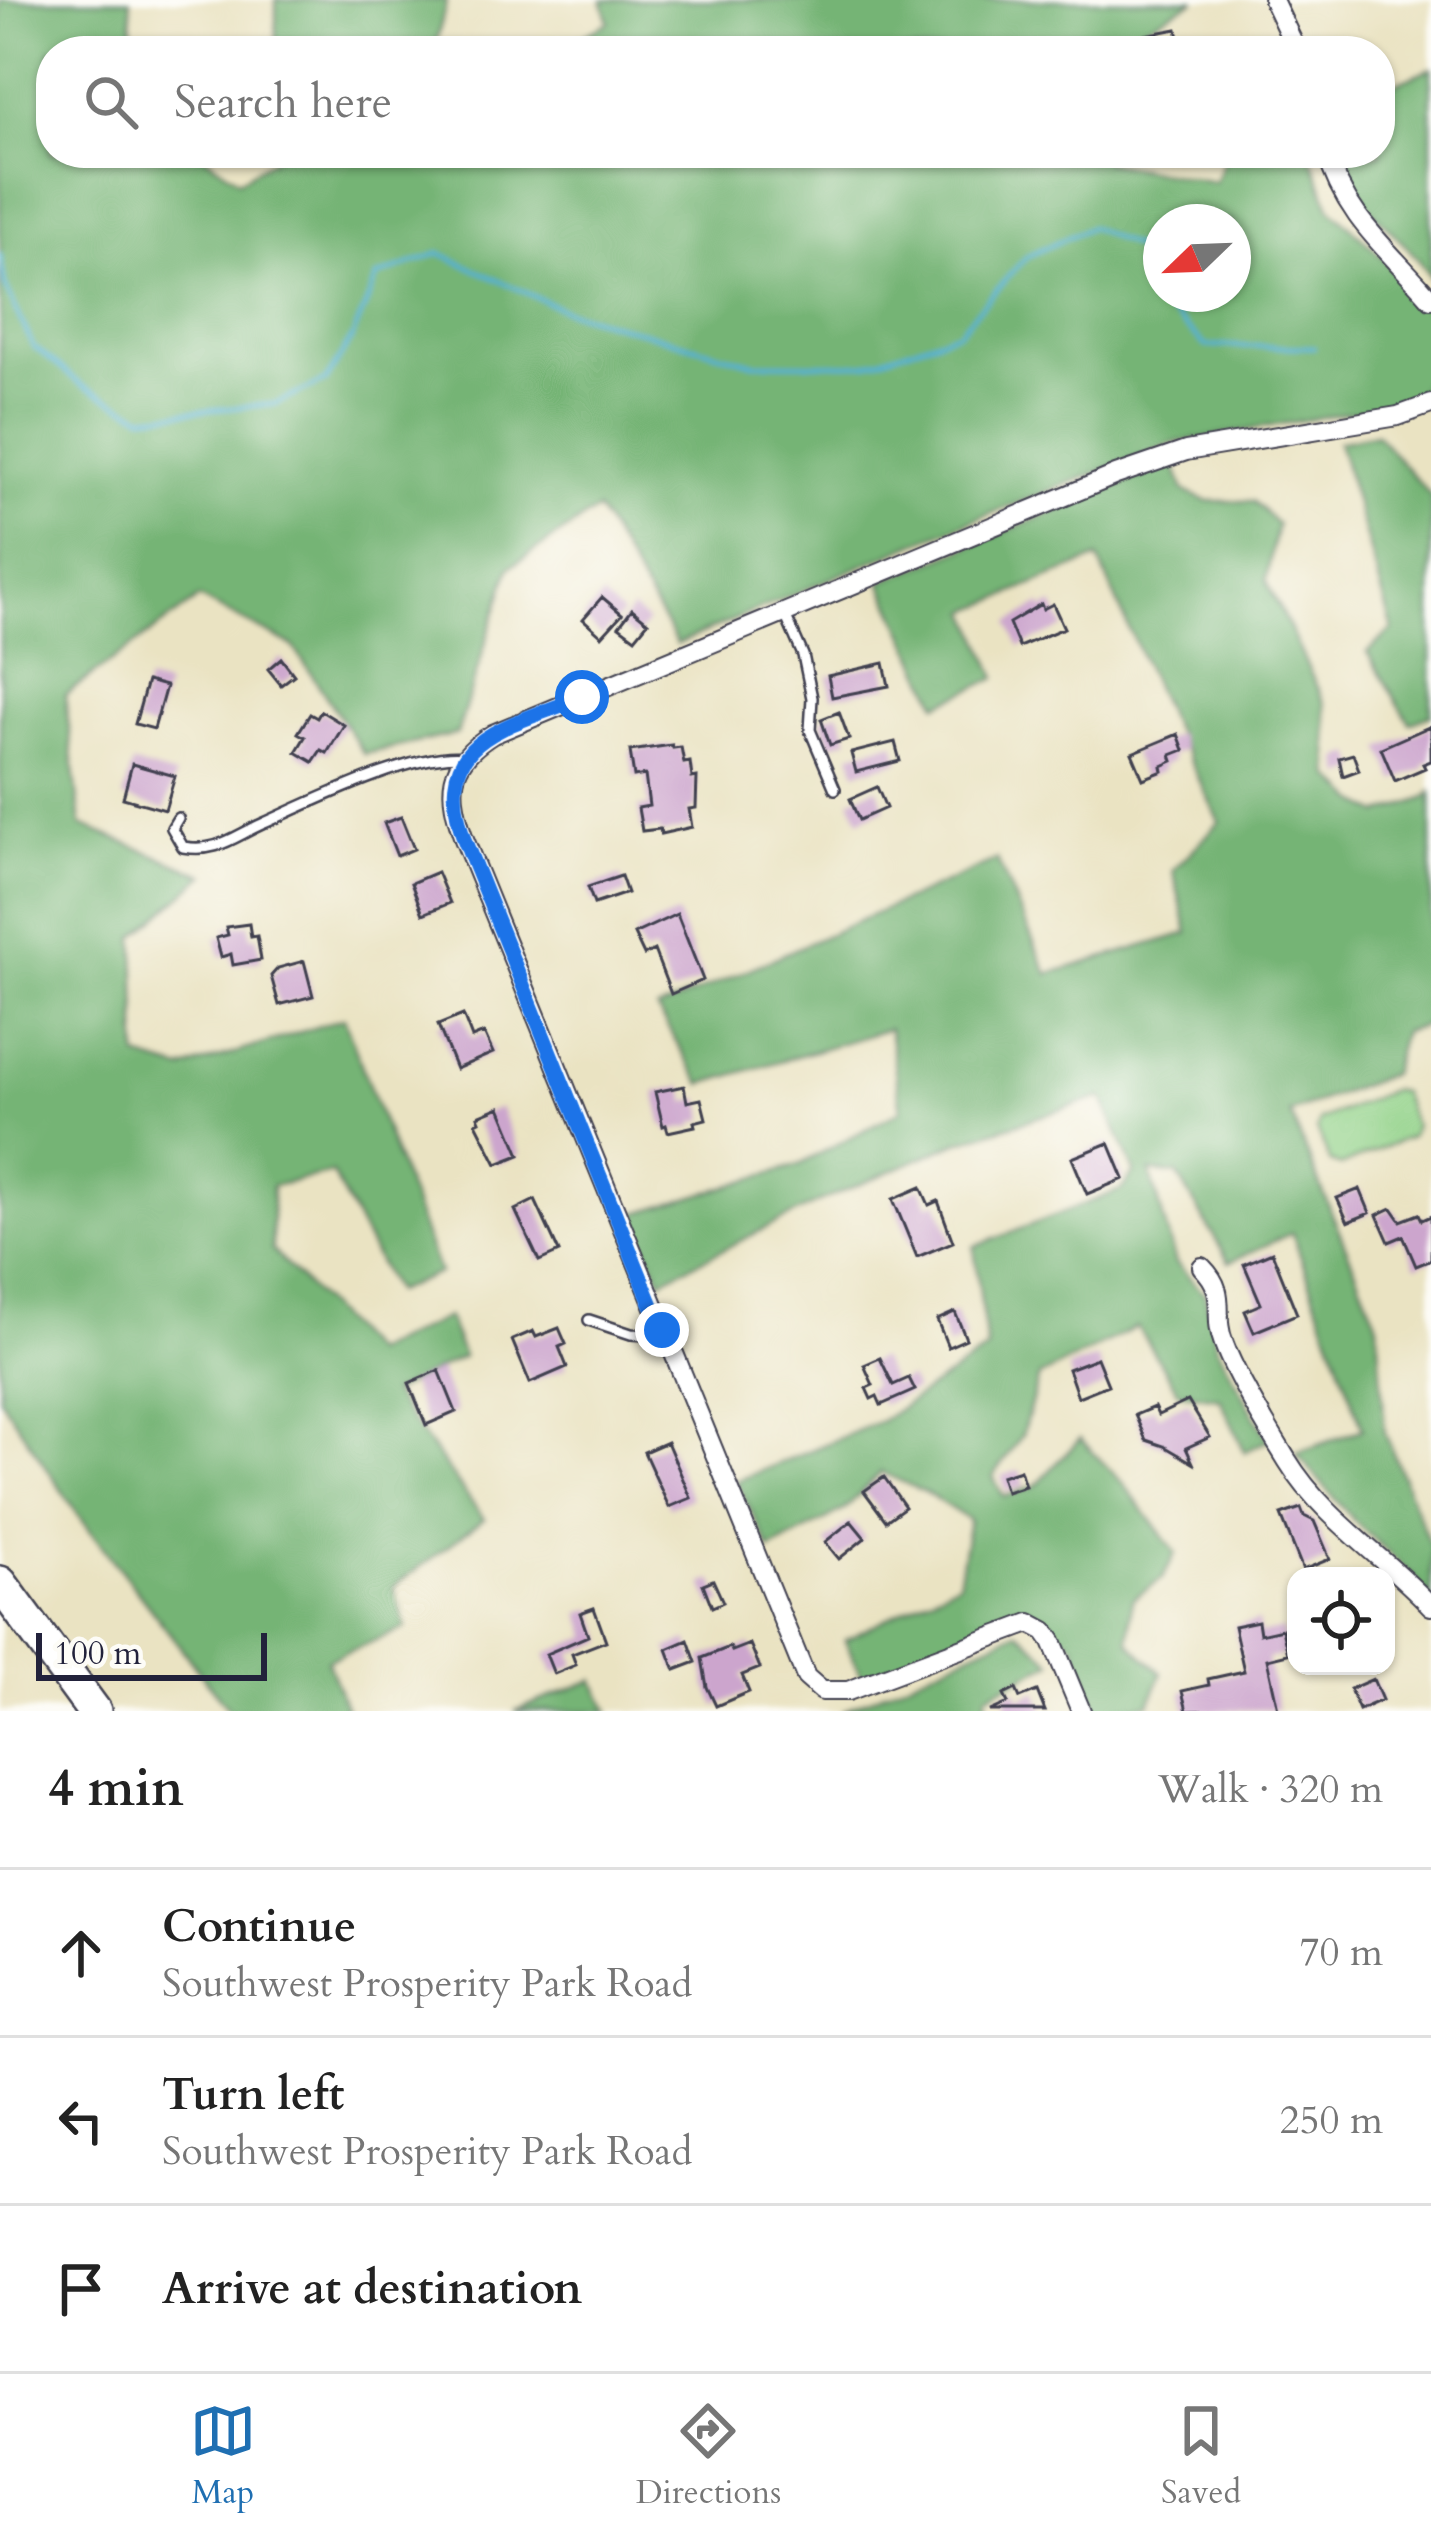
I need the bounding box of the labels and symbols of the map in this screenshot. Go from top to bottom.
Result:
north arrow [1143,204,1251,312]
route start [555,670,609,724]
route end [635,1303,689,1357]
scale bar [36,1627,267,1680]

